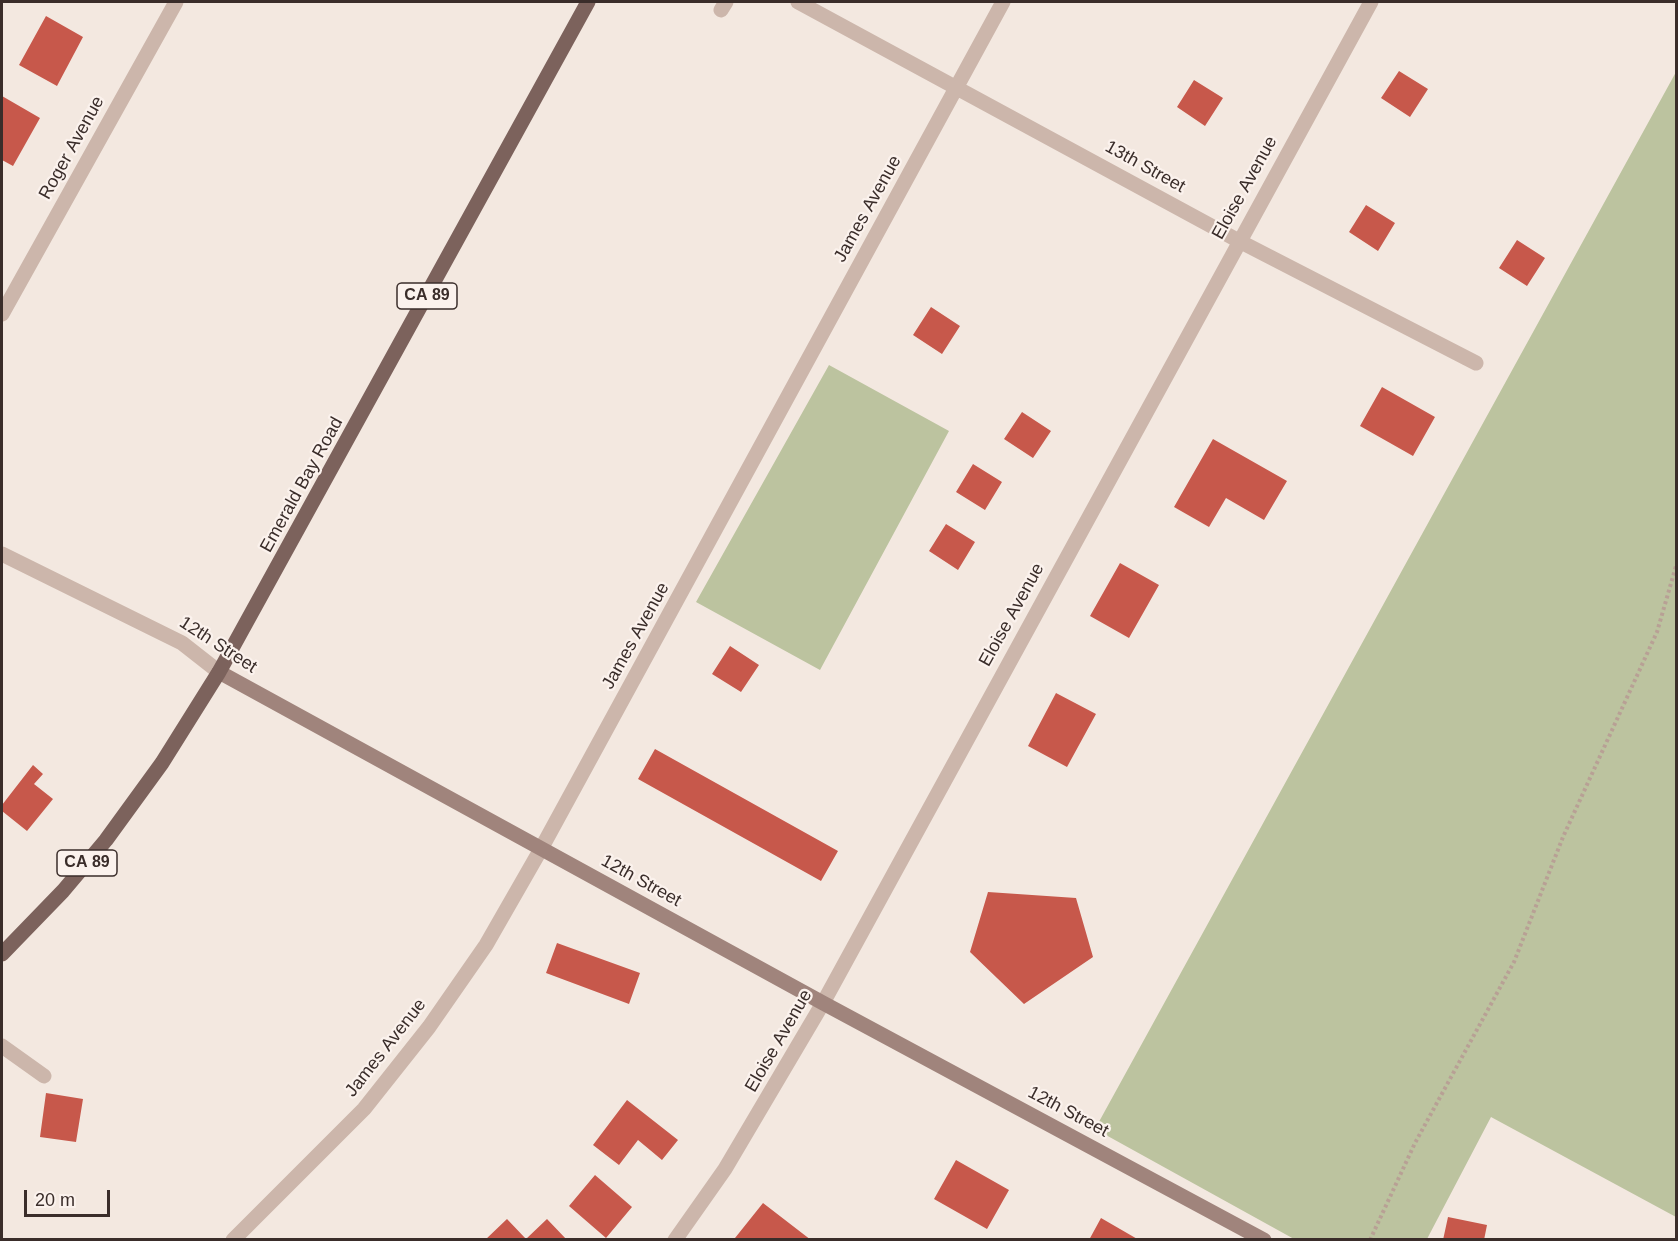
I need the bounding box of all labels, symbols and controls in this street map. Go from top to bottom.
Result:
street label: Roger Avenue [35,93,109,203]
street label: Eloise Avenue [1208,133,1282,243]
street label: 13th Street [1101,136,1189,198]
street label: James Avenue [830,152,906,266]
road number: CA 89 [397,283,457,309]
street label: Emerald Bay Road [256,414,348,556]
street label: Eloise Avenue [975,560,1049,670]
street label: James Avenue [598,579,674,693]
street label: 12th Street [175,612,261,678]
road number: CA 89 [57,850,117,876]
street label: 12th Street [597,850,685,912]
street label: Eloise Avenue [741,986,817,1096]
street label: James Avenue [341,995,431,1101]
street label: 12th Street [1024,1082,1112,1142]
scale bar [27,1178,112,1216]
text: 20 m [35,1190,75,1210]

